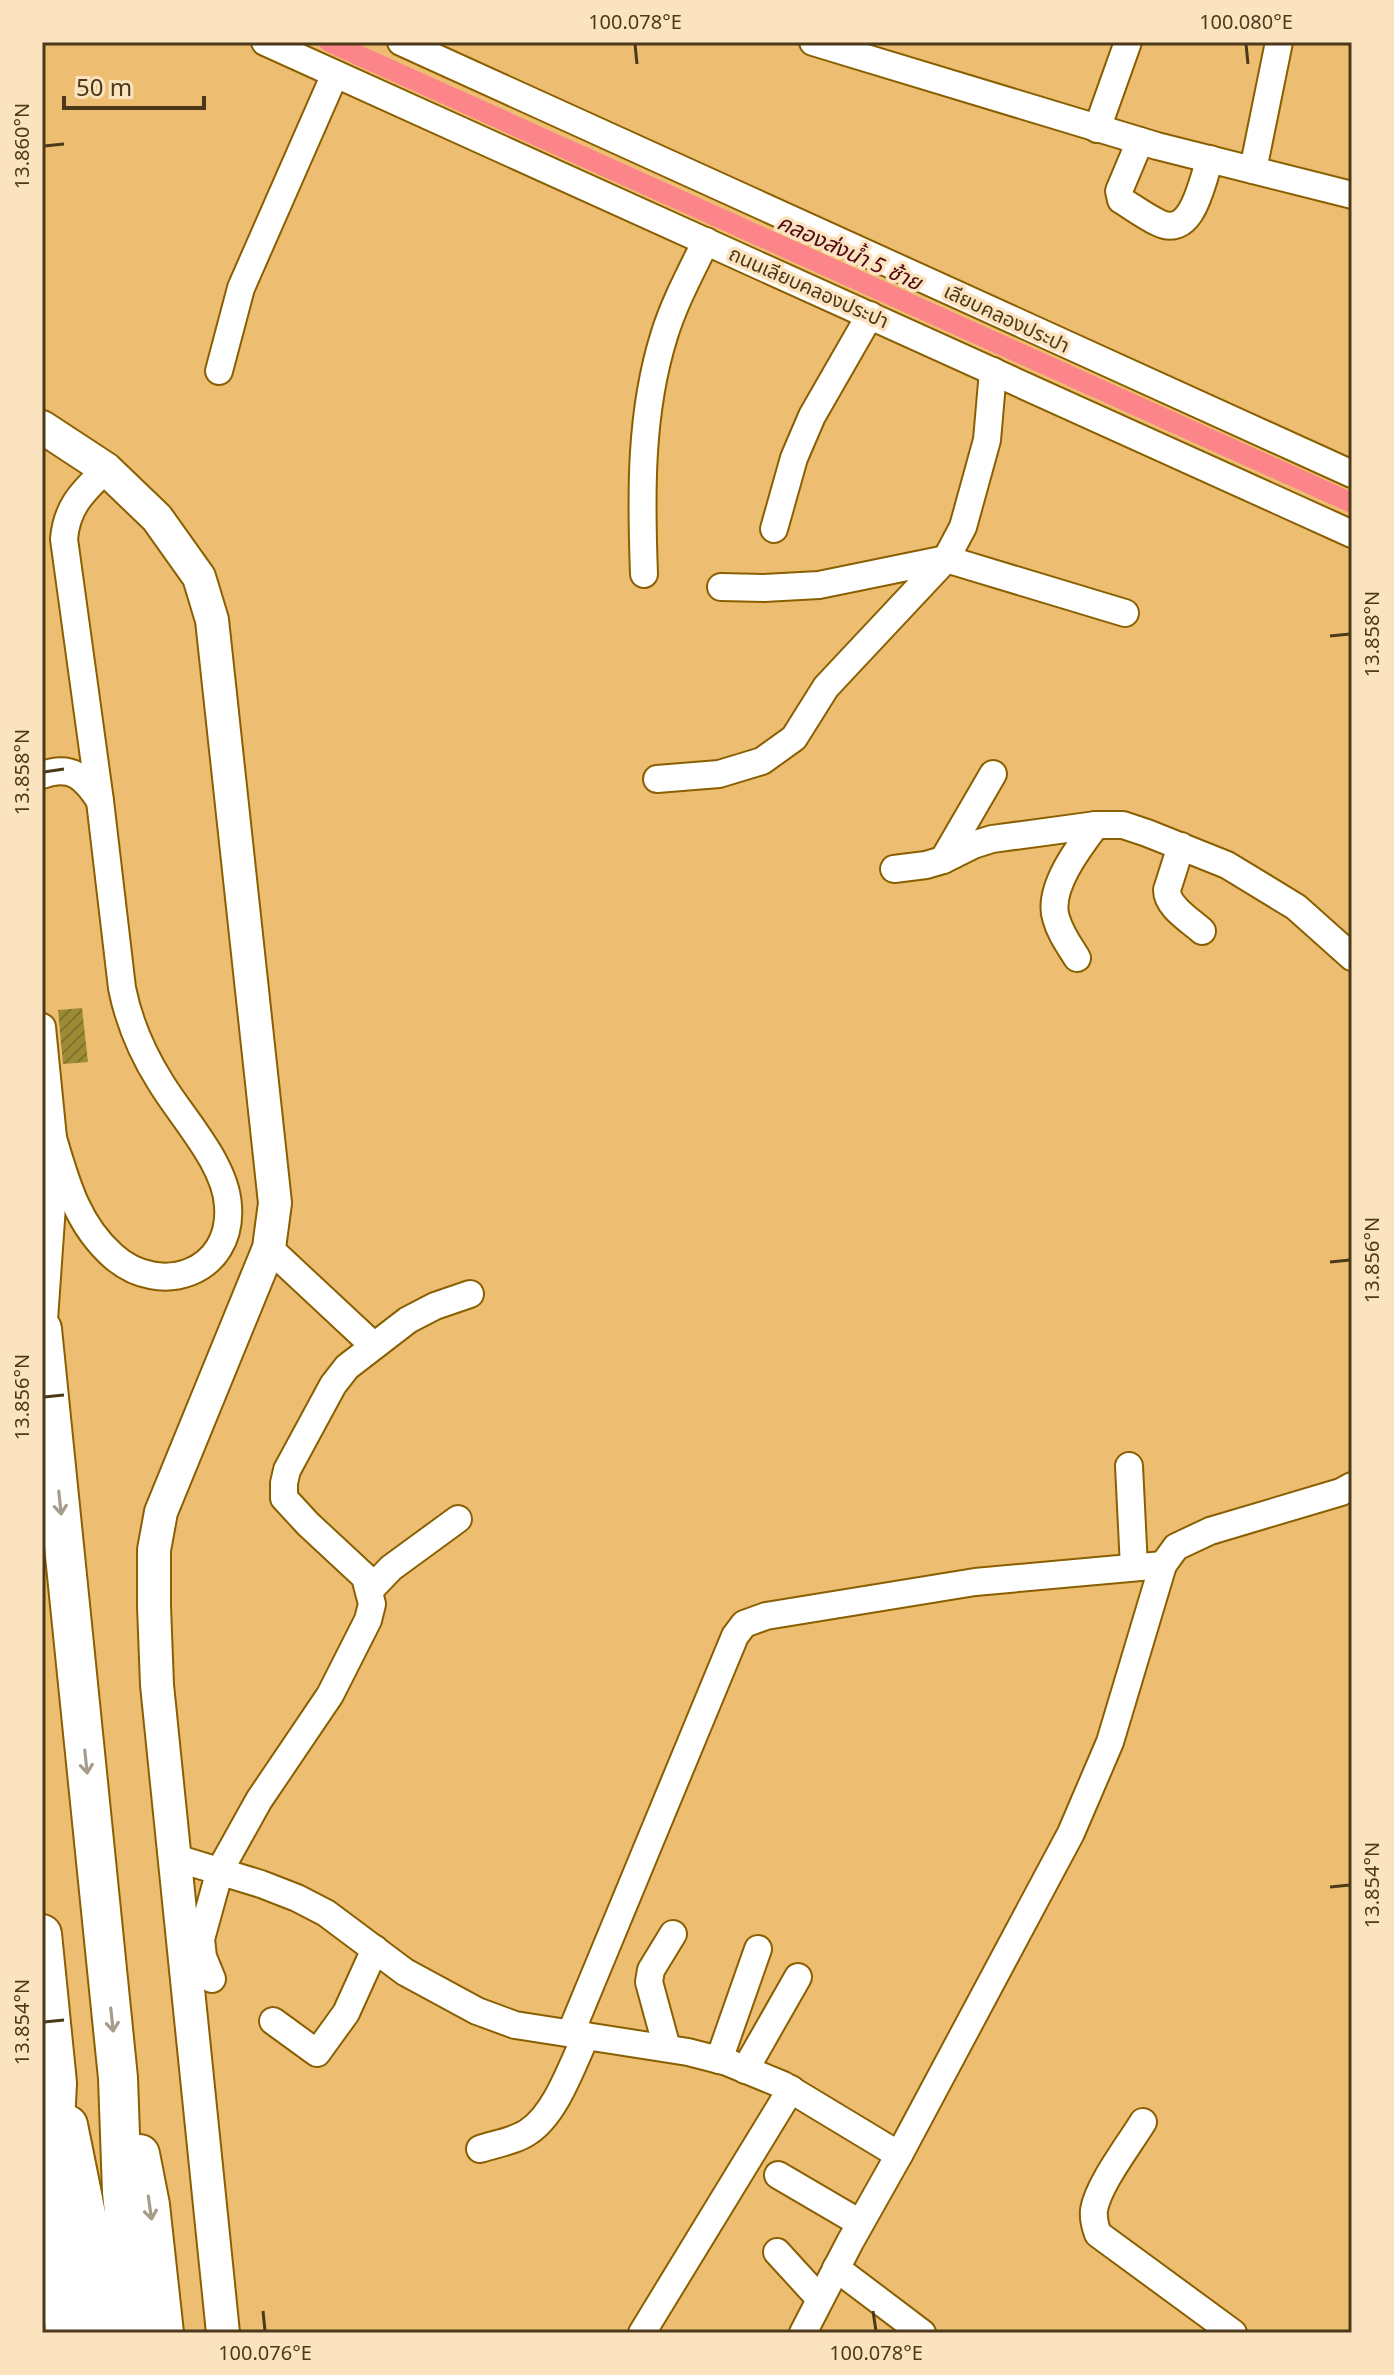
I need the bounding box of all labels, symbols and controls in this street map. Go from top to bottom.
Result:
text: 100.078°E [588,8,682,35]
text: 100.080°E [1199,8,1293,35]
scale bar [64,60,204,110]
text: 50 m [76,70,132,103]
text: 13.860°N [8,103,35,189]
water label: คลองส่งน้ำ 5 ซ้าย [773,206,929,297]
street label: ถนนเลียบคลองประปา [725,240,893,334]
street label: เลียบคลองประปา [940,277,1074,359]
text: 13.858°N [1358,591,1385,677]
text: 13.858°N [8,729,35,815]
text: 13.856°N [1358,1217,1385,1303]
text: 13.856°N [8,1354,35,1440]
one-way arrow [53,1489,68,1516]
one-way arrow [79,1748,94,1775]
text: 13.854°N [1358,1842,1385,1928]
text: 13.854°N [8,1979,35,2065]
one-way arrow [105,2006,120,2033]
one-way arrow [143,2195,158,2220]
text: 100.076°E [218,2339,312,2366]
text: 100.078°E [829,2339,923,2366]

